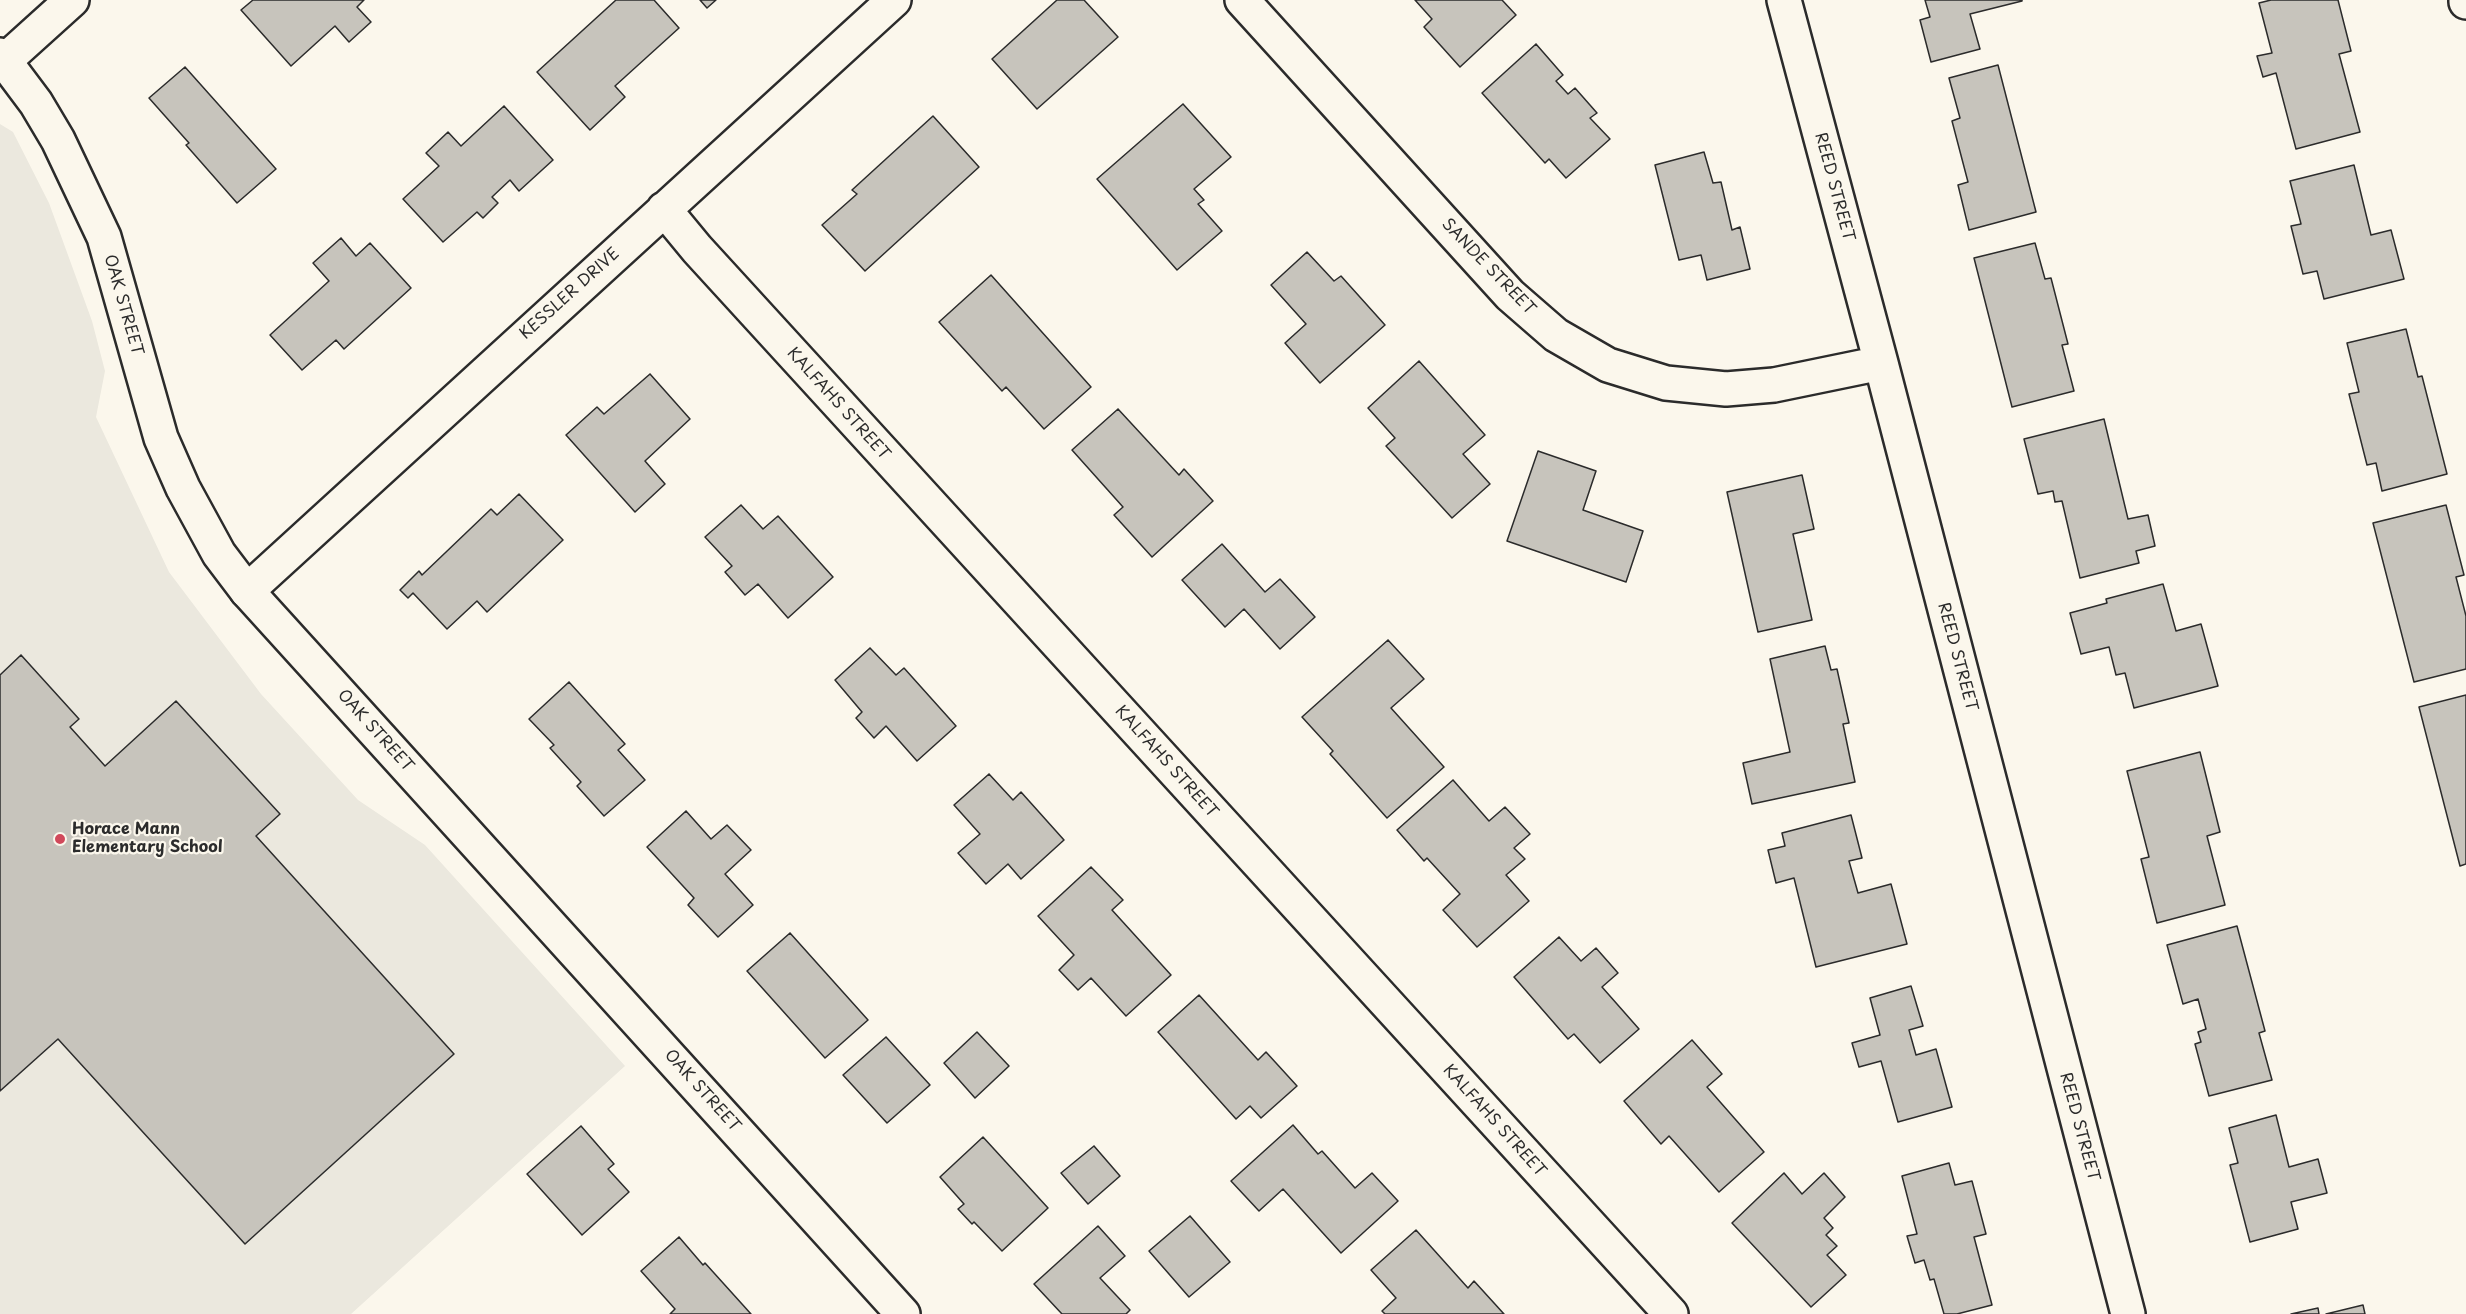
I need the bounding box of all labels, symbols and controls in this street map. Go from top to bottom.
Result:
street label: REED STREET [1810,131,1858,243]
street label: SANDE STREET [1437,215,1539,319]
street label: KESSLER DRIVE [516,244,624,344]
street label: OAK STREET [99,252,147,358]
street label: KALFAHS STREET [783,344,893,464]
street label: REED STREET [1933,601,1981,713]
street label: OAK STREET [333,686,417,776]
street label: KALFAHS STREET [1111,702,1221,822]
place label: Horace Mann Elementary School [72,820,223,858]
marker: Horace Mann Elementary School [53,832,67,846]
street label: OAK STREET [660,1046,744,1136]
street label: KALFAHS STREET [1439,1061,1549,1181]
street label: REED STREET [2055,1071,2103,1183]

